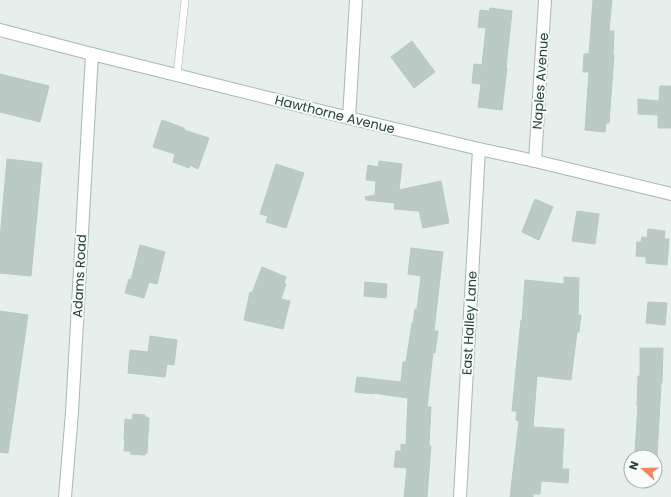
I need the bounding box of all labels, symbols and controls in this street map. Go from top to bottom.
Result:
street label: Naples Avenue [528,32,553,130]
street label: Hawthorne Avenue [273,90,397,139]
street label: Adams Road [68,234,91,318]
street label: East Halley Lane [457,270,482,376]
north arrow [623,449,663,489]
text: N [625,459,643,472]

